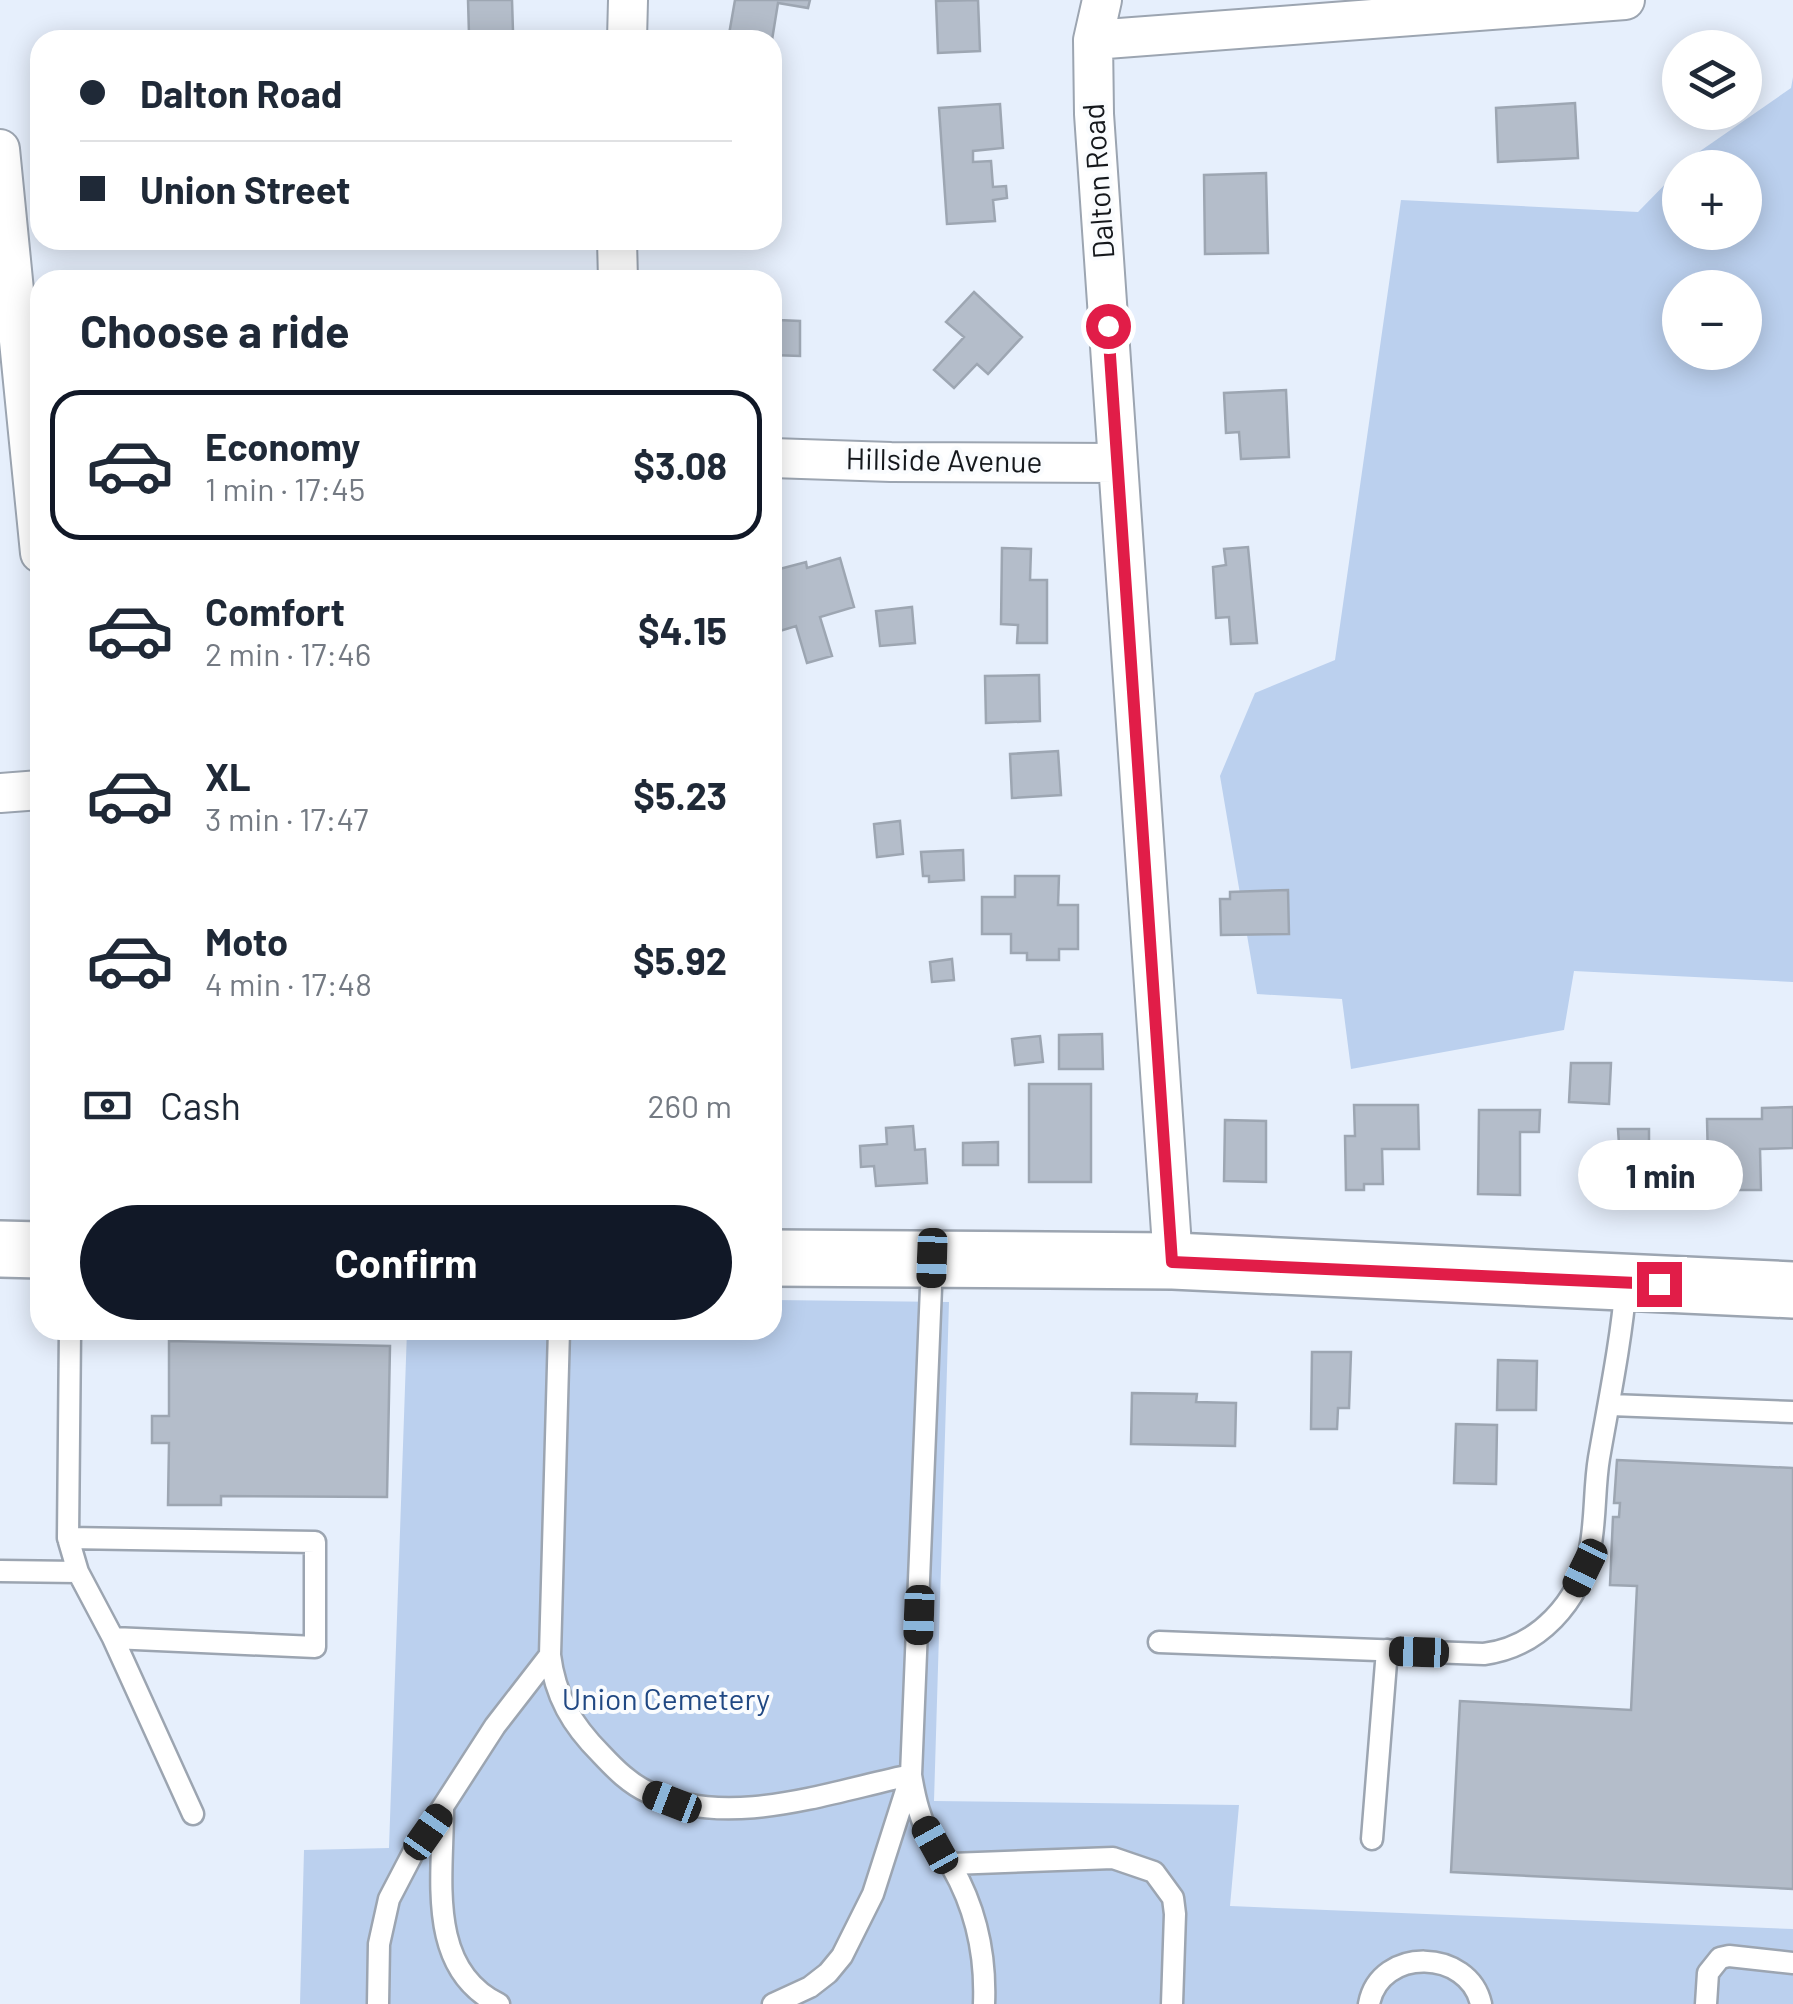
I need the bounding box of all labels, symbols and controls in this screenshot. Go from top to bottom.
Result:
map controls [1662,30,1762,370]
button: layers [1662,30,1762,130]
text: Dalton Road [140,70,342,116]
street label: Dalton Road [1074,102,1120,260]
button: + [1662,150,1762,250]
text: Union Street [140,166,351,212]
button: − [1662,270,1762,370]
text: Choose a ride [80,303,350,357]
route start [1086,304,1131,349]
icon: car [85,420,175,510]
text: Economy [205,423,360,469]
street label: Hillside Avenue [845,439,1043,479]
text: $3.08 [633,442,727,488]
text: 1 min · 17:45 [205,469,365,507]
icon: car [85,585,175,675]
text: Comfort [205,588,345,634]
text: $4.15 [638,607,727,653]
text: 2 min · 17:46 [205,634,371,672]
icon: car [85,750,175,840]
text: XL [205,753,251,799]
text: $5.23 [633,772,727,818]
text: 3 min · 17:47 [205,799,368,837]
icon: car [85,915,175,1005]
text: Moto [205,918,288,964]
text: $5.92 [633,937,727,983]
text: 4 min · 17:48 [205,964,372,1002]
icon: cash [80,1078,135,1133]
text: Cash [160,1082,241,1128]
text: 260 m [647,1086,732,1124]
callout: 1 min [1576,1139,1742,1209]
text: 1 min [1625,1156,1696,1194]
button: Confirm [80,1205,732,1320]
car [916,1227,948,1289]
route end [1637,1262,1682,1307]
car [1558,1534,1612,1602]
car [903,1584,935,1646]
car [1388,1636,1450,1668]
park label: Union Cemetery [562,1680,770,1716]
car [639,1777,705,1827]
car [399,1799,457,1865]
car [907,1811,963,1879]

